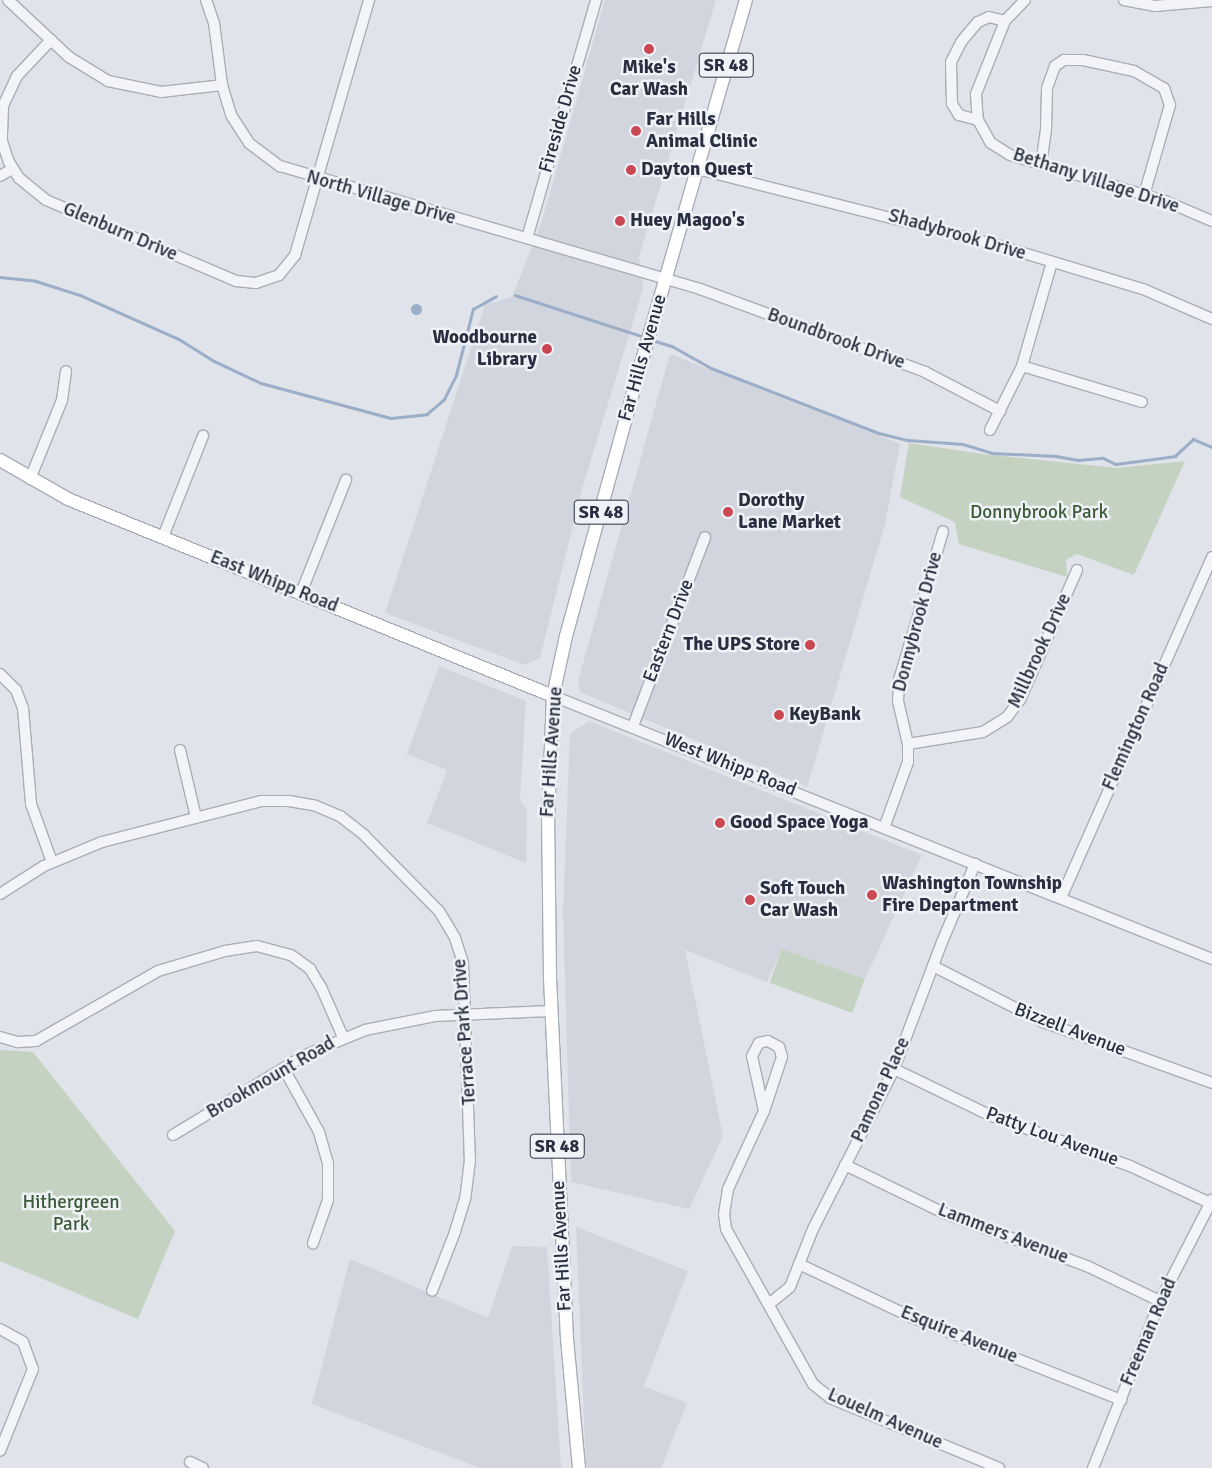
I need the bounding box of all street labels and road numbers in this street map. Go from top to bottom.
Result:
road number: SR 48 [698,50,754,80]
street label: Fireside Drive [535,63,587,175]
street label: Bethany Village Drive [1010,143,1182,219]
street label: North Village Drive [304,166,458,230]
street label: Glenburn Drive [59,198,181,266]
street label: Shadybrook Drive [886,204,1028,266]
street label: Far Hills Avenue [614,292,672,424]
street label: Boundbrook Drive [764,304,908,374]
road number: SR 48 [574,497,628,528]
street label: East Whipp Road [207,546,341,618]
street label: Donnybrook Drive [888,549,948,695]
street label: Eastern Drive [639,576,699,686]
street label: Millbrook Drive [1003,590,1077,712]
street label: Flemington Road [1098,660,1174,794]
street label: Far Hills Avenue [536,686,568,818]
street label: West Whipp Road [661,728,799,802]
street label: Terrace Park Drive [449,958,481,1106]
street label: Bizzell Avenue [1011,998,1129,1062]
street label: Brookmount Road [203,1032,339,1124]
street label: Pamona Place [847,1034,915,1146]
street label: Patty Lou Avenue [983,1102,1121,1172]
road number: SR 48 [530,1130,584,1162]
street label: Far Hills Avenue [547,1180,577,1312]
street label: Lammers Avenue [934,1199,1072,1269]
street label: Freeman Road [1116,1275,1182,1389]
street label: Esquire Avenue [897,1301,1021,1369]
street label: Louelm Avenue [824,1383,946,1455]

